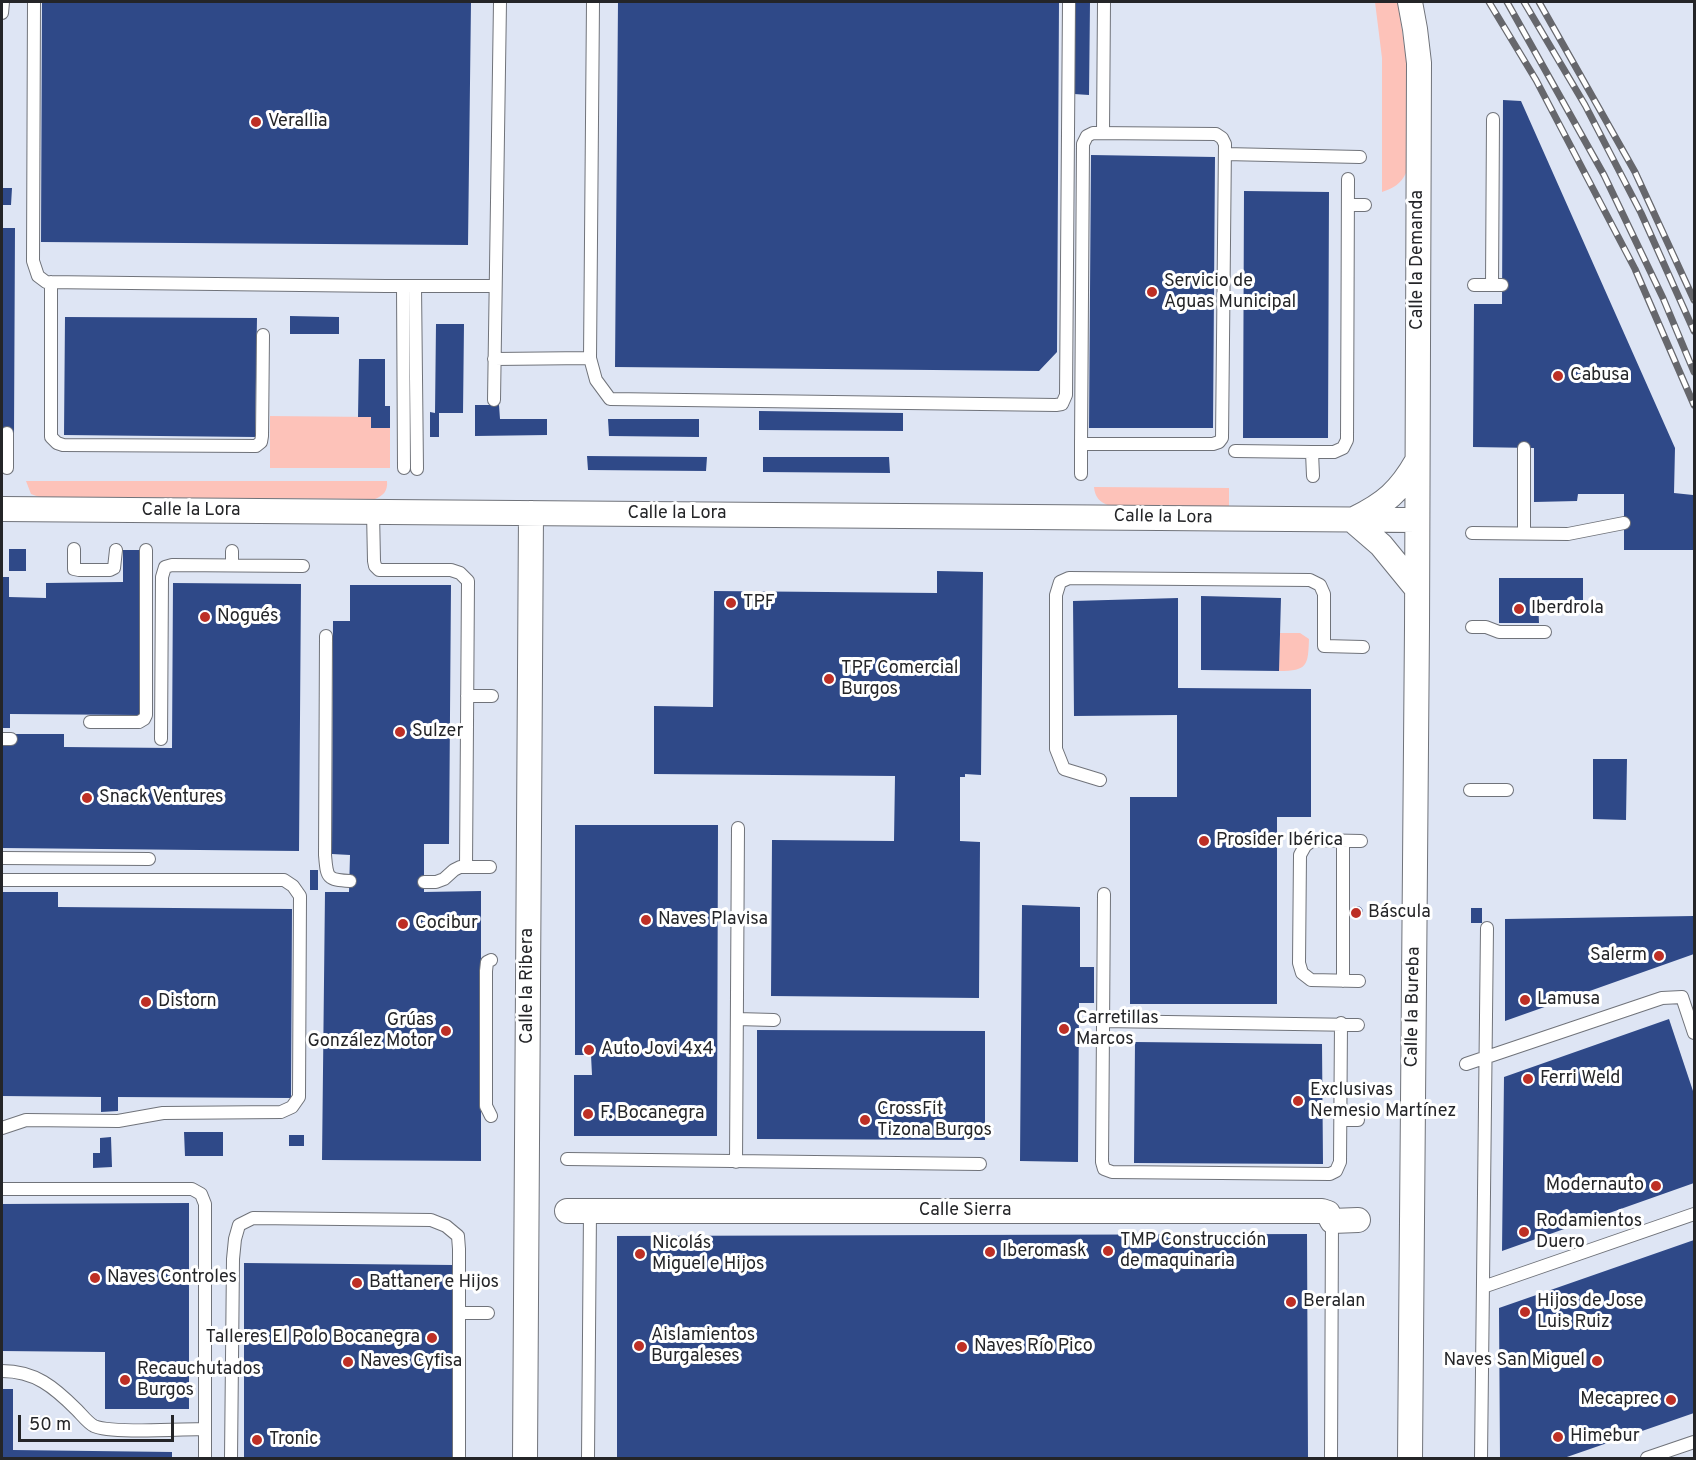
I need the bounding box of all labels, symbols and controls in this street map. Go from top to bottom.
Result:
place label: Verallia [268,111,327,133]
marker: Verallia [249,115,263,129]
street label: Calle la Demanda [1407,190,1429,330]
place label: Servicio de Aguas Municipal [1164,271,1296,314]
marker: Servicio de Aguas Municipal [1145,285,1159,299]
place label: Cabusa [1570,365,1629,387]
marker: Cabusa [1551,369,1565,383]
street label: Calle la Lora [142,500,240,522]
street label: Calle la Lora [628,503,726,525]
street label: Calle la Lora [1113,506,1213,530]
place label: TPF [743,592,775,614]
marker: TPF [724,596,738,610]
place label: Iberdrola [1531,598,1604,620]
marker: Iberdrola [1512,602,1526,616]
place label: Nogués [217,606,278,628]
marker: Nogués [198,610,212,624]
place label: TPF Comercial Burgos [841,658,958,700]
marker: TPF Comercial Burgos [822,672,836,686]
place label: Sulzer [412,721,463,743]
marker: Sulzer [393,725,407,739]
place label: Snack Ventures [99,787,223,809]
marker: Snack Ventures [80,791,94,805]
place label: Prosider Ibérica [1216,830,1343,852]
marker: Prosider Ibérica [1197,834,1211,848]
place label: Báscula [1368,902,1431,924]
marker: Báscula [1349,906,1363,920]
place label: Naves Plavisa [658,909,768,931]
place label: Cocibur [415,913,478,935]
marker: Naves Plavisa [639,913,653,927]
marker: Cocibur [396,917,410,931]
street label: Calle la Ribera [517,928,539,1044]
place label: Salerm [1590,945,1647,967]
street label: Calle la Bureba [1402,946,1426,1068]
marker: Salerm [1652,949,1666,963]
place label: Lamusa [1537,989,1600,1011]
place label: Distorn [158,991,217,1013]
marker: Lamusa [1518,993,1532,1007]
marker: Distorn [139,995,153,1009]
place label: Carretillas Marcos [1076,1008,1159,1050]
place label: Grúas González Motor [307,1010,434,1052]
marker: Carretillas Marcos [1057,1022,1071,1036]
marker: Grúas González Motor [439,1024,453,1038]
place label: Auto Jovi 4x4 [601,1039,714,1061]
marker: Auto Jovi 4x4 [582,1043,596,1057]
place label: Ferri Weld [1540,1068,1620,1090]
marker: Ferri Weld [1521,1072,1535,1086]
place label: Exclusivas Nemesio Martínez [1310,1080,1456,1122]
marker: Exclusivas Nemesio Martínez [1291,1094,1305,1108]
place label: CrossFit Tizona Burgos [877,1099,992,1142]
place label: F. Bocanegra [600,1103,704,1125]
marker: F. Bocanegra [581,1107,595,1121]
marker: CrossFit Tizona Burgos [858,1113,872,1127]
place label: Modernauto [1546,1175,1644,1197]
marker: Modernauto [1649,1179,1663,1193]
street label: Calle Sierra [919,1200,1011,1222]
place label: Rodamientos Duero [1536,1211,1642,1254]
marker: Rodamientos Duero [1517,1225,1531,1239]
place label: TMP Construcción de maquinaria [1120,1230,1266,1272]
place label: Nicolás Miguel e Hijos [652,1233,764,1276]
place label: Iberomask [1002,1241,1087,1263]
marker: TMP Construcción de maquinaria [1101,1244,1115,1258]
marker: Iberomask [983,1245,997,1259]
marker: Nicolás Miguel e Hijos [633,1247,647,1261]
place label: Naves Controles [107,1267,237,1289]
marker: Naves Controles [88,1271,102,1285]
place label: Battaner e Hijos [369,1272,499,1294]
marker: Battaner e Hijos [350,1276,364,1290]
place label: Beralan [1303,1291,1365,1313]
place label: Hijos de Jose Luis Ruiz [1537,1291,1643,1334]
marker: Beralan [1284,1295,1298,1309]
marker: Hijos de Jose Luis Ruiz [1518,1305,1532,1319]
place label: Aislamientos Burgaleses [651,1325,755,1368]
place label: Talleres El Polo Bocanegra [205,1327,420,1349]
marker: Talleres El Polo Bocanegra [425,1331,439,1345]
place label: Naves Río Pico [974,1336,1093,1358]
marker: Aislamientos Burgaleses [632,1339,646,1353]
marker: Naves Río Pico [955,1340,969,1354]
place label: Naves San Miguel [1444,1350,1585,1372]
place label: Naves Cyfisa [360,1351,462,1373]
marker: Naves San Miguel [1590,1354,1604,1368]
marker: Naves Cyfisa [341,1355,355,1369]
place label: Recauchutados Burgos [137,1359,261,1402]
marker: Recauchutados Burgos [118,1373,132,1387]
place label: Mecaprec [1580,1389,1659,1411]
marker: Mecaprec [1664,1393,1678,1407]
scale bar [21,1403,177,1441]
text: 50 m [29,1414,71,1437]
place label: Himebur [1570,1426,1640,1448]
place label: Tronic [269,1429,318,1451]
marker: Himebur [1551,1430,1565,1444]
marker: Tronic [250,1433,264,1447]

